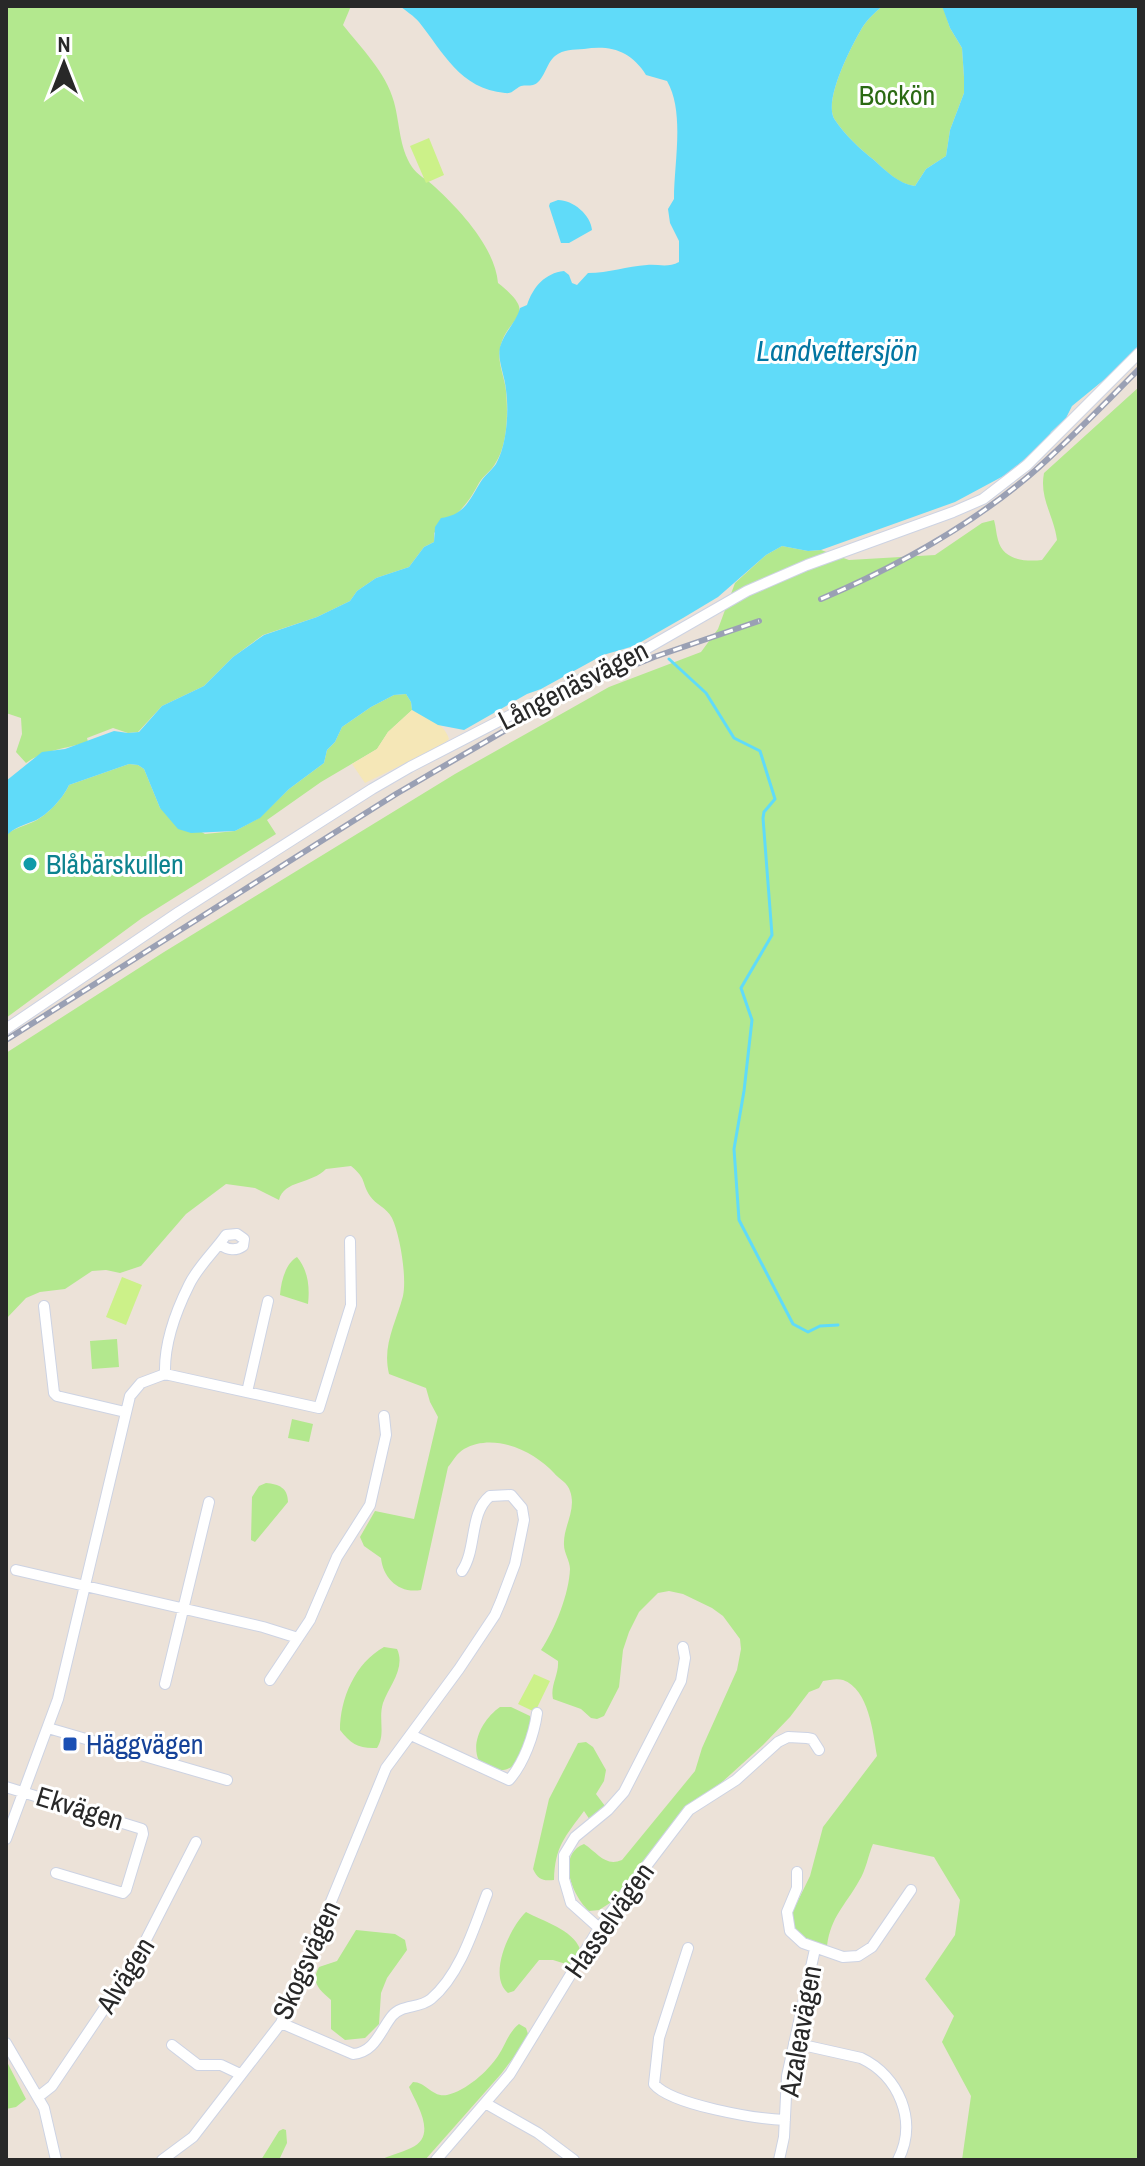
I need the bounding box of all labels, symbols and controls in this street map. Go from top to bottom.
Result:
north arrow [24,24,104,104]
text: N [57,29,71,59]
park label: Bockön [859,76,935,114]
water label: Landvettersjön [756,330,918,370]
street label: Långenäsvägen [492,631,654,739]
place label: Blåbärskullen [46,845,184,883]
marker: Blåbärskullen [21,855,39,873]
place label: Häggvägen [86,1725,203,1763]
marker: Häggvägen [61,1735,79,1753]
street label: Ekvägen [32,1777,128,1839]
street label: Hasselvägen [555,1855,663,1985]
street label: Skogsvägen [263,1895,349,2025]
street label: Alvägen [86,1930,163,2021]
street label: Azaleavägen [770,1962,830,2101]

